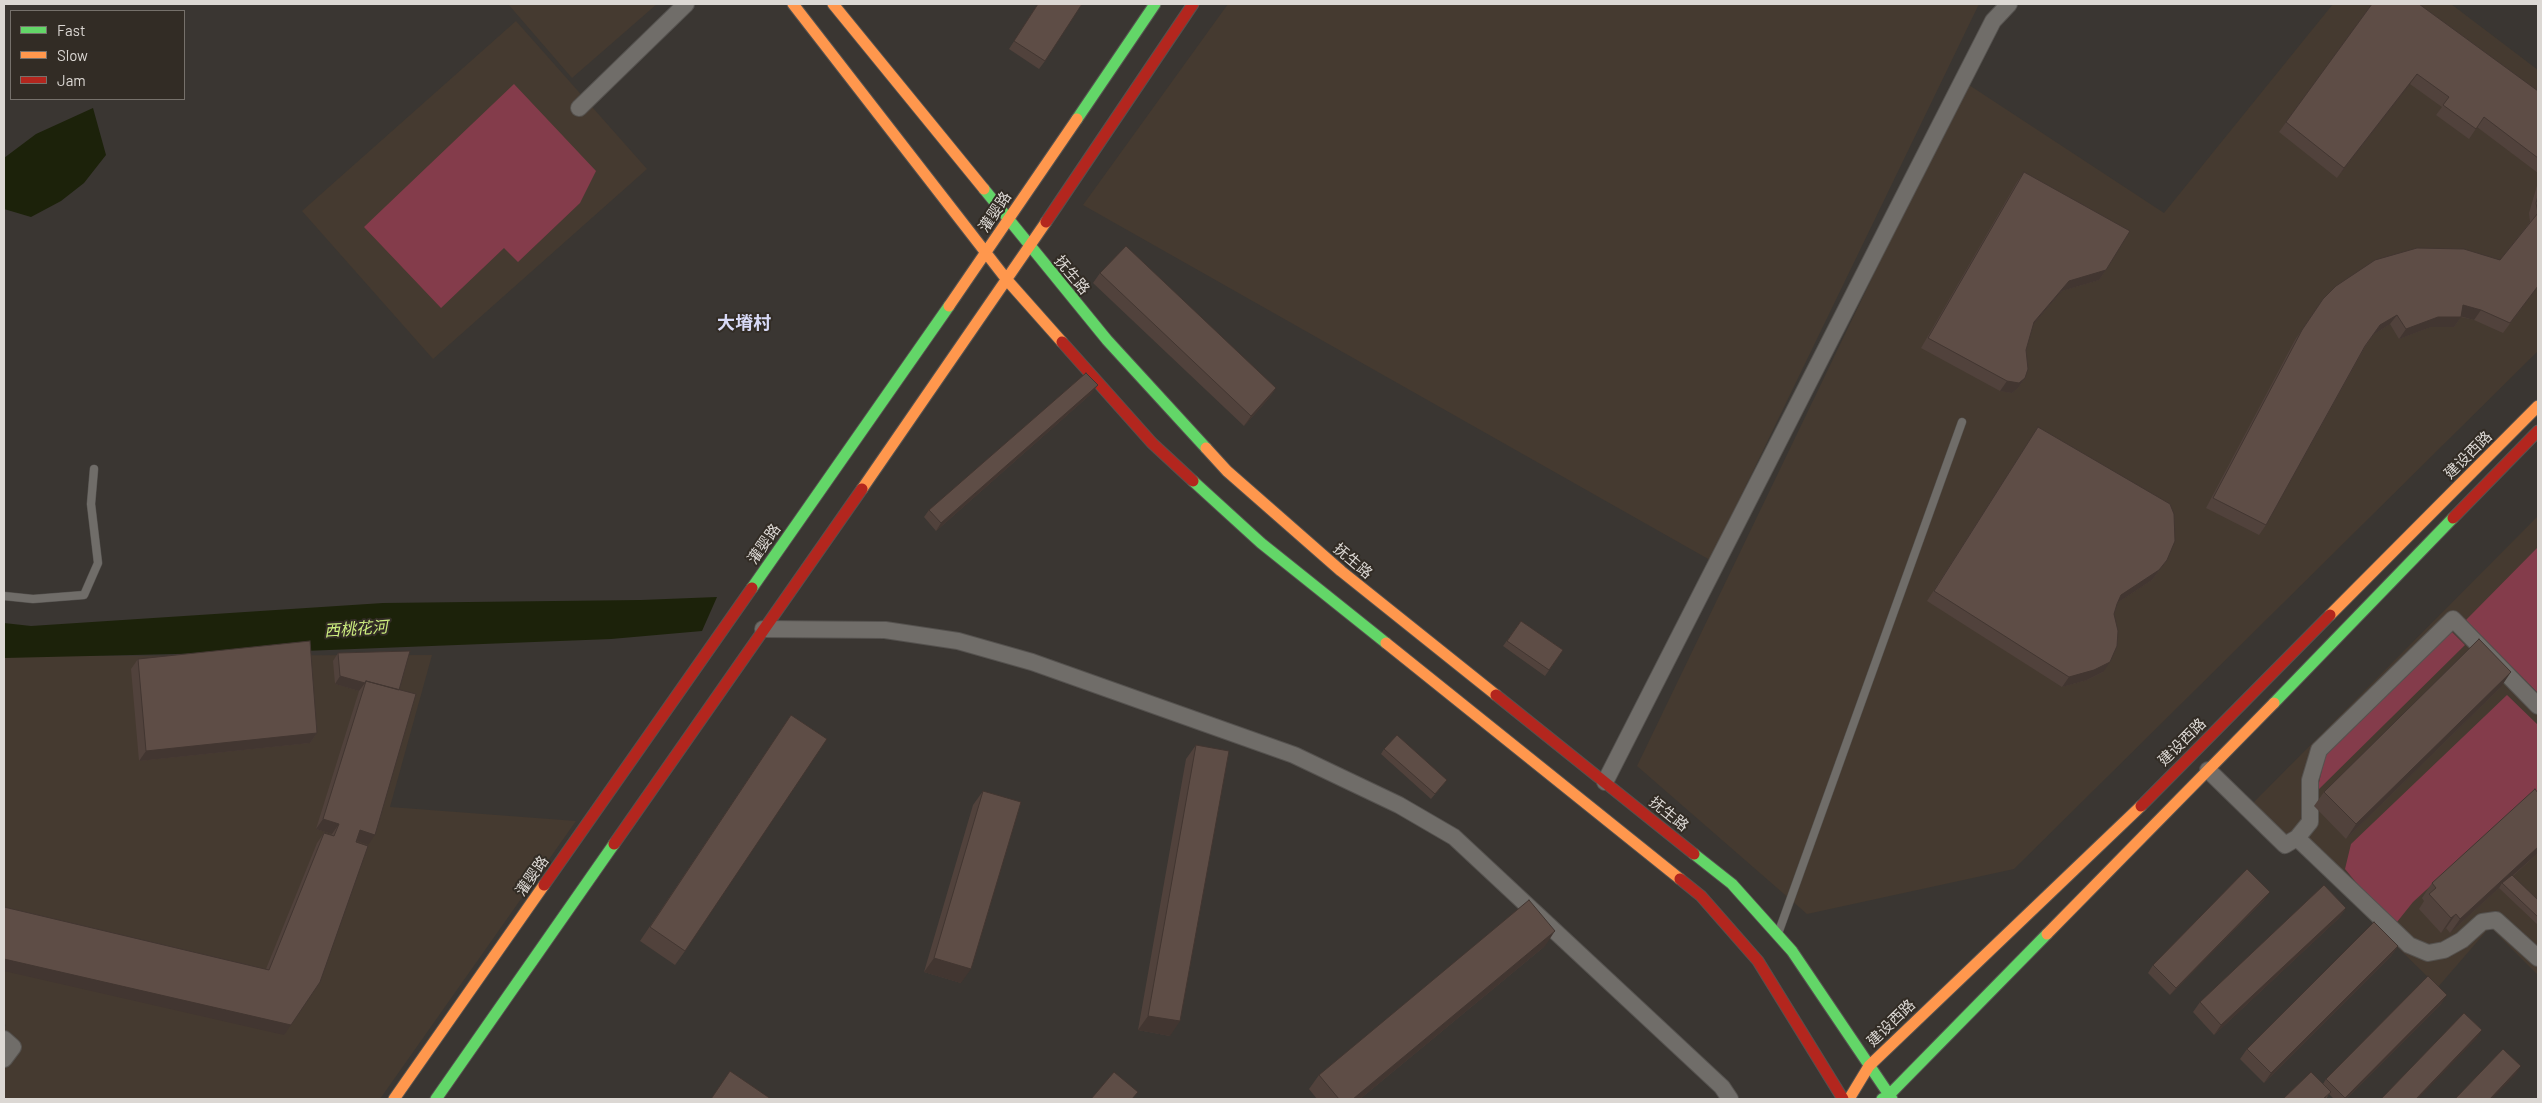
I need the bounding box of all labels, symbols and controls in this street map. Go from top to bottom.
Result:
legend [10,10,185,100]
text: Fast [57,21,85,39]
text: Slow [57,46,88,64]
text: Jam [57,71,86,89]
street label: 灌婴路 [975,188,1015,236]
street label: 抚生路 [1051,252,1093,298]
district label: 大塉村 [717,312,771,334]
street label: 建设西路 [2440,427,2496,483]
street label: 灌婴路 [744,520,784,568]
street label: 抚生路 [1330,540,1376,582]
water label: 西桃花河 [323,617,389,641]
street label: 建设西路 [2154,714,2210,770]
street label: 抚生路 [1646,793,1692,835]
street label: 灌婴路 [512,852,552,900]
street label: 建设西路 [1863,996,1919,1050]

